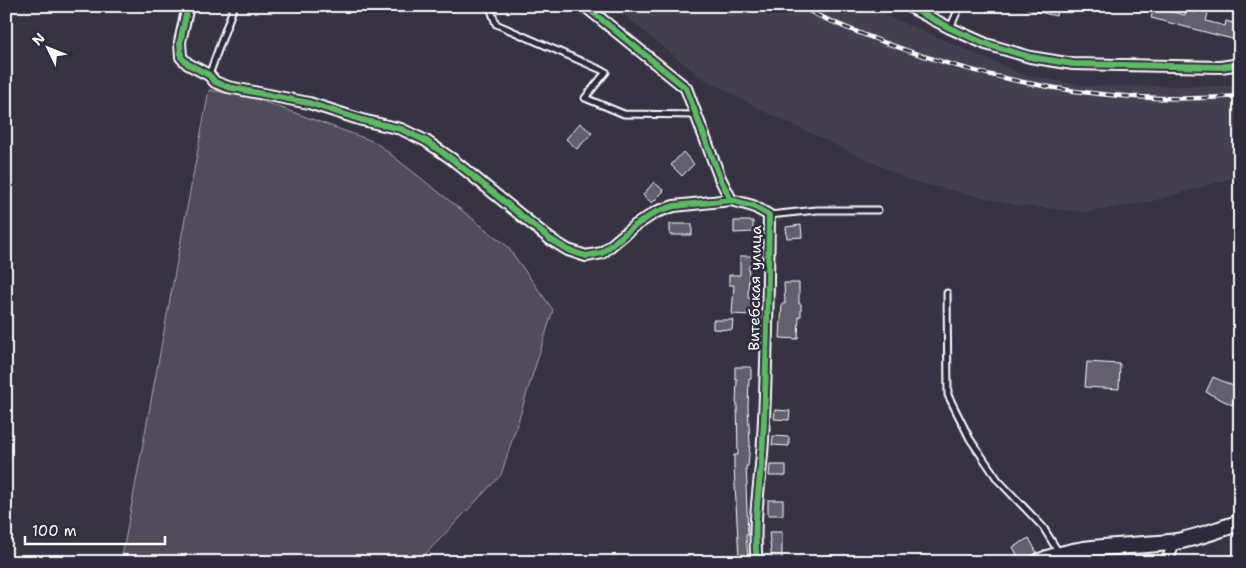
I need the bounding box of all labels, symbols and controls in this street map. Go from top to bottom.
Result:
north arrow [22,22,72,72]
text: N [28,29,49,49]
street label: Витебская улица [744,224,766,351]
scale bar [25,513,165,545]
text: 100 m [32,521,77,541]

